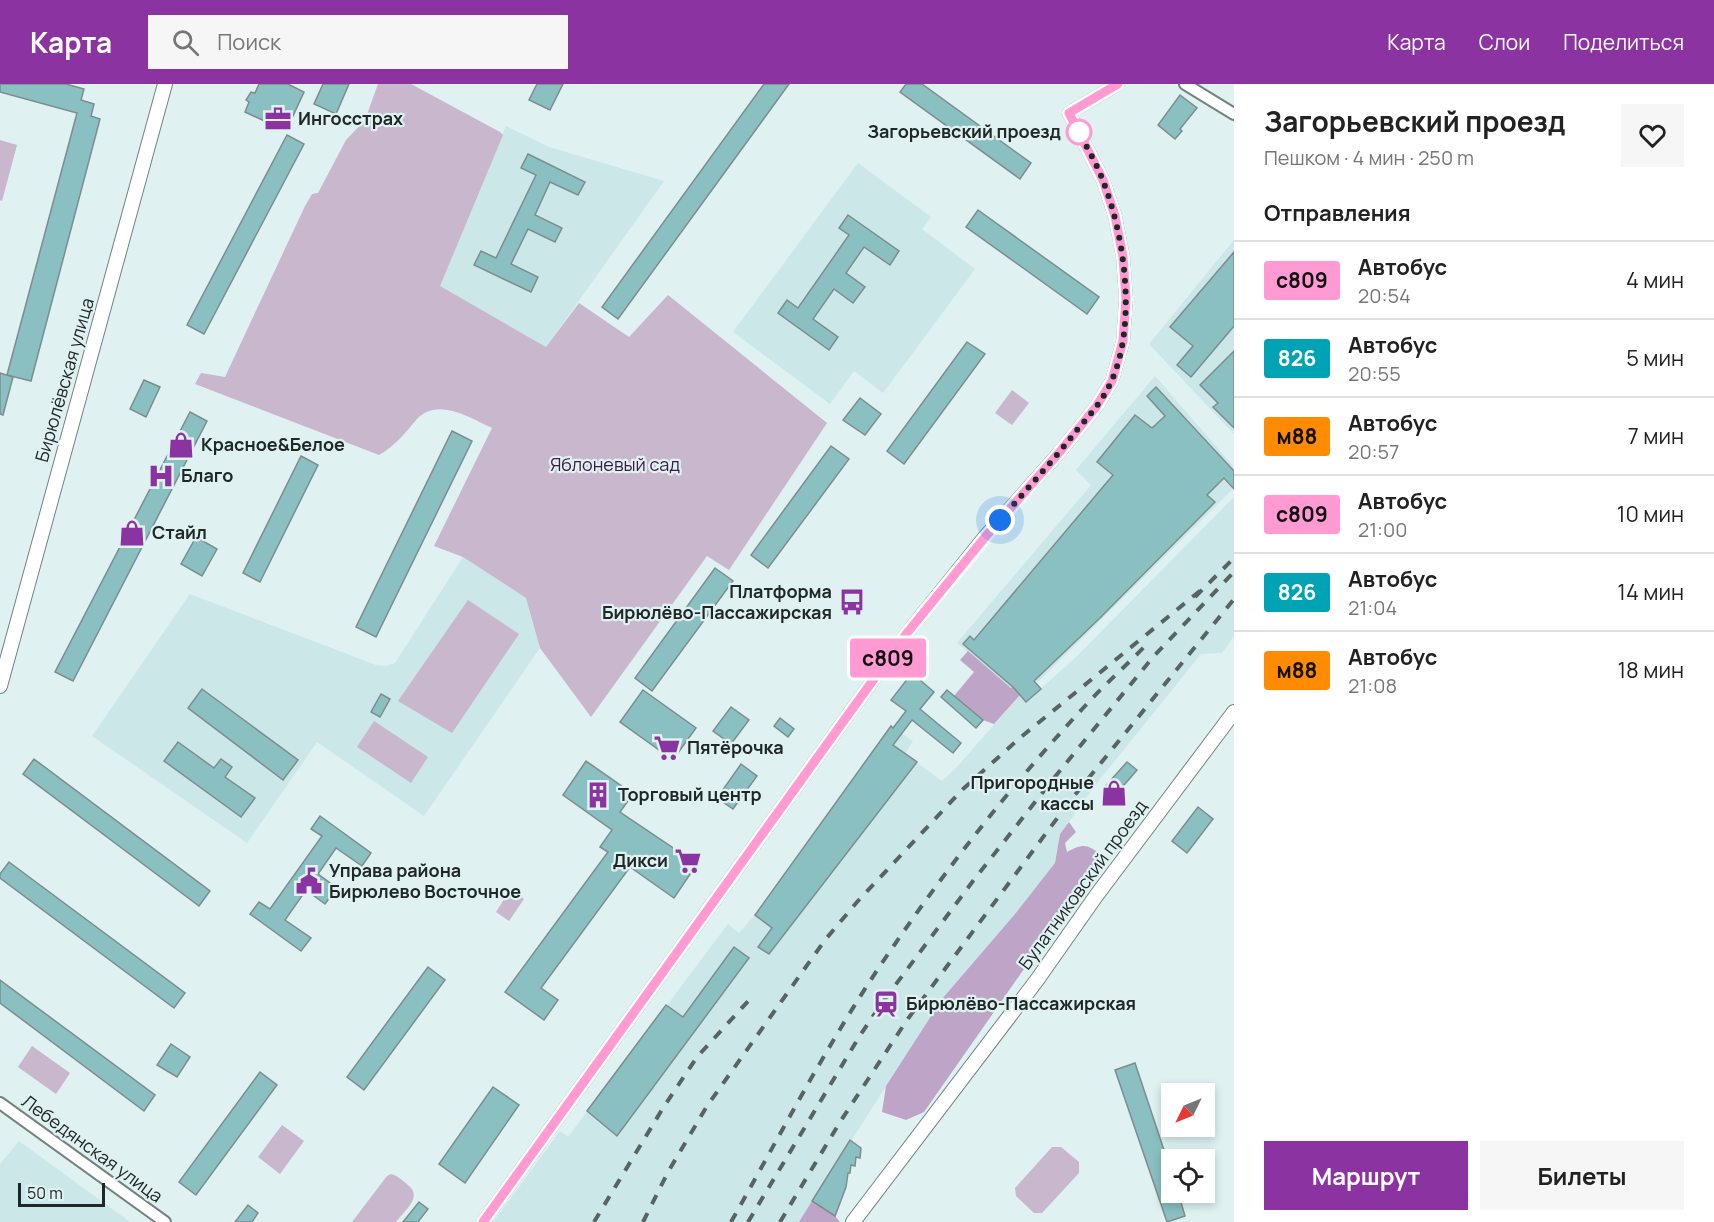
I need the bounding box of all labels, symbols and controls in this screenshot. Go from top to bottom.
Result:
search box [148,15,568,69]
text: Карта [30,23,112,61]
icon: search [169,26,202,59]
text: Поиск [217,27,281,57]
text: Карта [1387,28,1446,56]
text: Слои [1479,28,1530,56]
text: Поделиться [1563,28,1684,56]
text: Загорьевский проезд [1264,102,1565,140]
office icon: Ингосстрах [263,104,293,134]
button: heart [1621,104,1684,167]
place label: Ингосстрах [298,106,403,130]
place label: Загорьевский проезд [867,119,1061,143]
marker: Загорьевский проезд [1066,119,1092,145]
text: Пешком · 4 мин · 250 m [1264,144,1474,171]
text: Отправления [1264,198,1411,228]
text: Автобус [1358,252,1447,282]
text: 4 мин [1626,265,1684,295]
text: с809 [1276,266,1328,294]
text: 20:54 [1358,282,1411,309]
street label: Бирюлёвская улица [29,295,99,465]
text: Автобус [1348,330,1437,360]
text: 5 мин [1626,343,1684,373]
text: 826 [1278,344,1316,372]
text: 20:55 [1348,360,1401,387]
text: Автобус [1348,408,1437,438]
text: 7 мин [1628,421,1684,451]
text: м88 [1277,422,1317,450]
shop icon: Красное&Белое [166,430,196,460]
place label: Красное&Белое [201,432,345,456]
text: 20:57 [1348,438,1399,465]
park label: Яблоневый сад [550,452,680,476]
hospital icon: Благо [146,461,176,491]
place label: Благо [181,463,233,487]
text: Автобус [1358,486,1447,516]
text: 10 мин [1617,499,1684,529]
text: с809 [1276,500,1328,528]
your location [985,505,1015,535]
text: 21:00 [1358,516,1407,543]
shop icon: Стайл [117,518,147,548]
place label: Стайл [152,520,207,544]
text: Автобус [1348,564,1437,594]
text: 14 мин [1617,577,1684,607]
text: 826 [1278,578,1316,606]
place label: Платформа Бирюлёво-Пассажирская [602,579,832,624]
bus stop icon: Платформа Бирюлёво-Пассажирская [837,587,867,617]
text: 21:04 [1348,594,1397,621]
line badge: с809 [846,638,930,678]
text: Автобус [1348,642,1437,672]
text: с809 [862,644,914,672]
text: 18 мин [1618,655,1684,685]
text: м88 [1277,656,1317,684]
text: 21:08 [1348,672,1397,699]
supermarket icon: Пятёрочка [652,733,682,763]
place label: Пятёрочка [687,735,784,759]
place label: Пригородные кассы [970,770,1094,815]
shop icon: Пригородные кассы [1099,778,1129,808]
building icon: Торговый центр [583,780,613,810]
place label: Торговый центр [618,782,762,806]
street label: Булатниковский проезд [1013,795,1152,974]
supermarket icon: Дикси [673,846,703,876]
place label: Дикси [613,848,668,872]
place label: Управа района Бирюлево Восточное [329,858,521,903]
public building icon: Управа района Бирюлево Восточное [294,866,324,896]
station icon: Бирюлёво-Пассажирская [871,989,901,1019]
place label: Бирюлёво-Пассажирская [906,991,1136,1015]
north arrow [1161,1083,1215,1137]
map controls [1161,1083,1215,1203]
street label: Лебедянская улица [17,1089,168,1208]
button: Маршрут [1264,1141,1468,1210]
button: Билеты [1480,1141,1684,1210]
button: locate [1161,1149,1215,1203]
scale bar [18,1180,105,1208]
text: 50 m [27,1182,63,1204]

